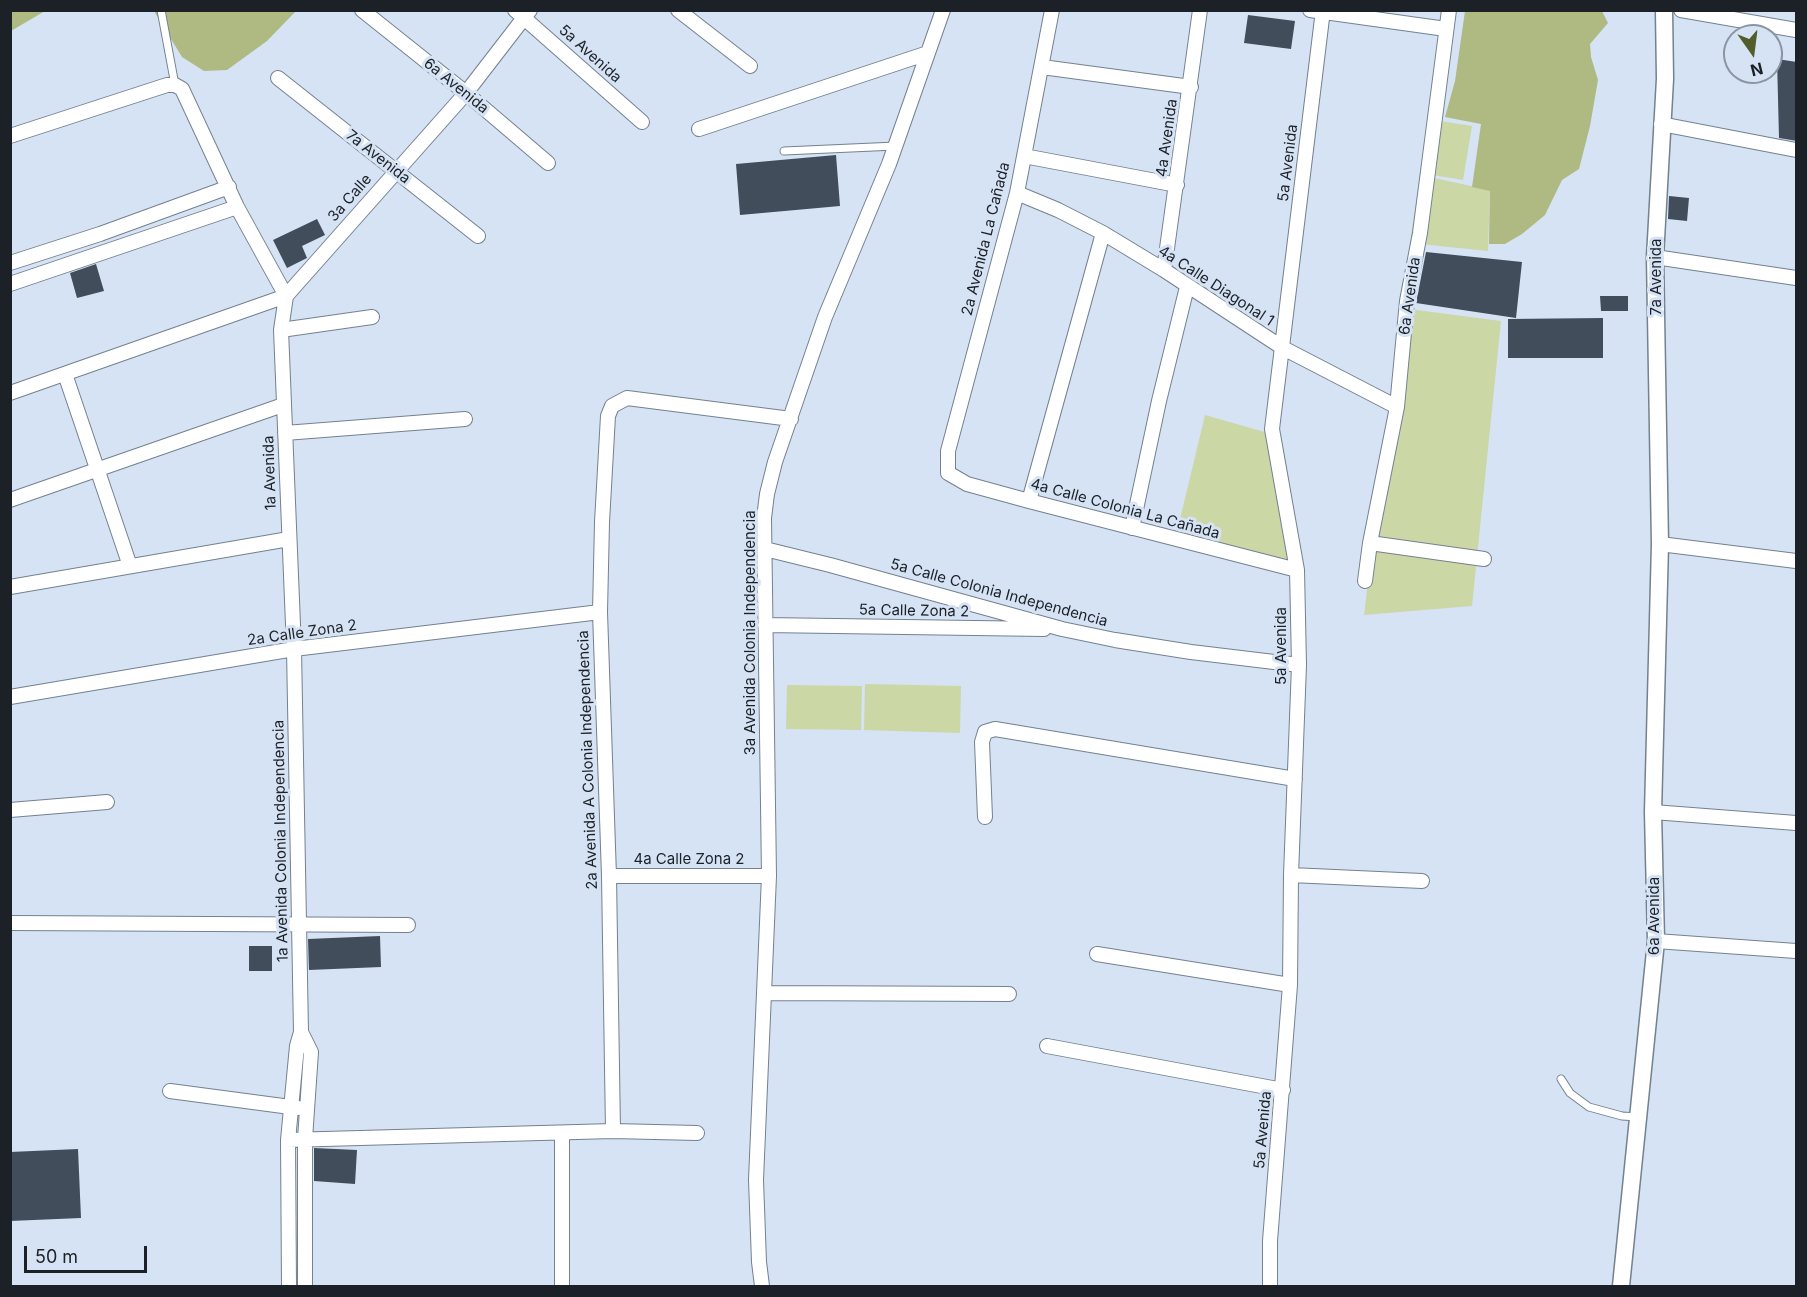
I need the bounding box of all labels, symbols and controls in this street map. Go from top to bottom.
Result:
street label: 5a Avenida [555,21,625,87]
north arrow [1723,24,1783,84]
street label: 6a Avenida [420,54,492,118]
text: N [1749,58,1765,81]
street label: 4a Avenida [1153,98,1181,178]
street label: 5a Avenida [1274,123,1302,203]
street label: 7a Avenida [342,126,414,188]
street label: 2a Avenida La Cañada [958,160,1014,318]
street label: 3a Calle [324,170,376,226]
street label: 7a Avenida [1647,239,1665,315]
street label: 4a Calle Diagonal 1 [1155,242,1277,330]
street label: 6a Avenida [1396,256,1424,336]
street label: 1a Avenida [260,435,280,511]
street label: 4a Calle Colonia La Cañada [1028,475,1222,543]
street label: 3a Avenida Colonia Independencia [741,510,759,756]
street label: 5a Calle Colonia Independencia [888,555,1110,631]
street label: 5a Calle Zona 2 [859,601,969,621]
street label: 5a Avenida [1272,607,1290,685]
street label: 2a Calle Zona 2 [246,616,358,650]
street label: 2a Avenida A Colonia Independencia [574,630,602,890]
street label: 1a Avenida Colonia Independencia [270,720,292,962]
street label: 4a Calle Zona 2 [633,850,745,868]
street label: 6a Avenida [1645,877,1663,955]
street label: 5a Avenida [1251,1090,1275,1170]
scale bar [27,1234,150,1272]
text: 50 m [35,1246,78,1267]

